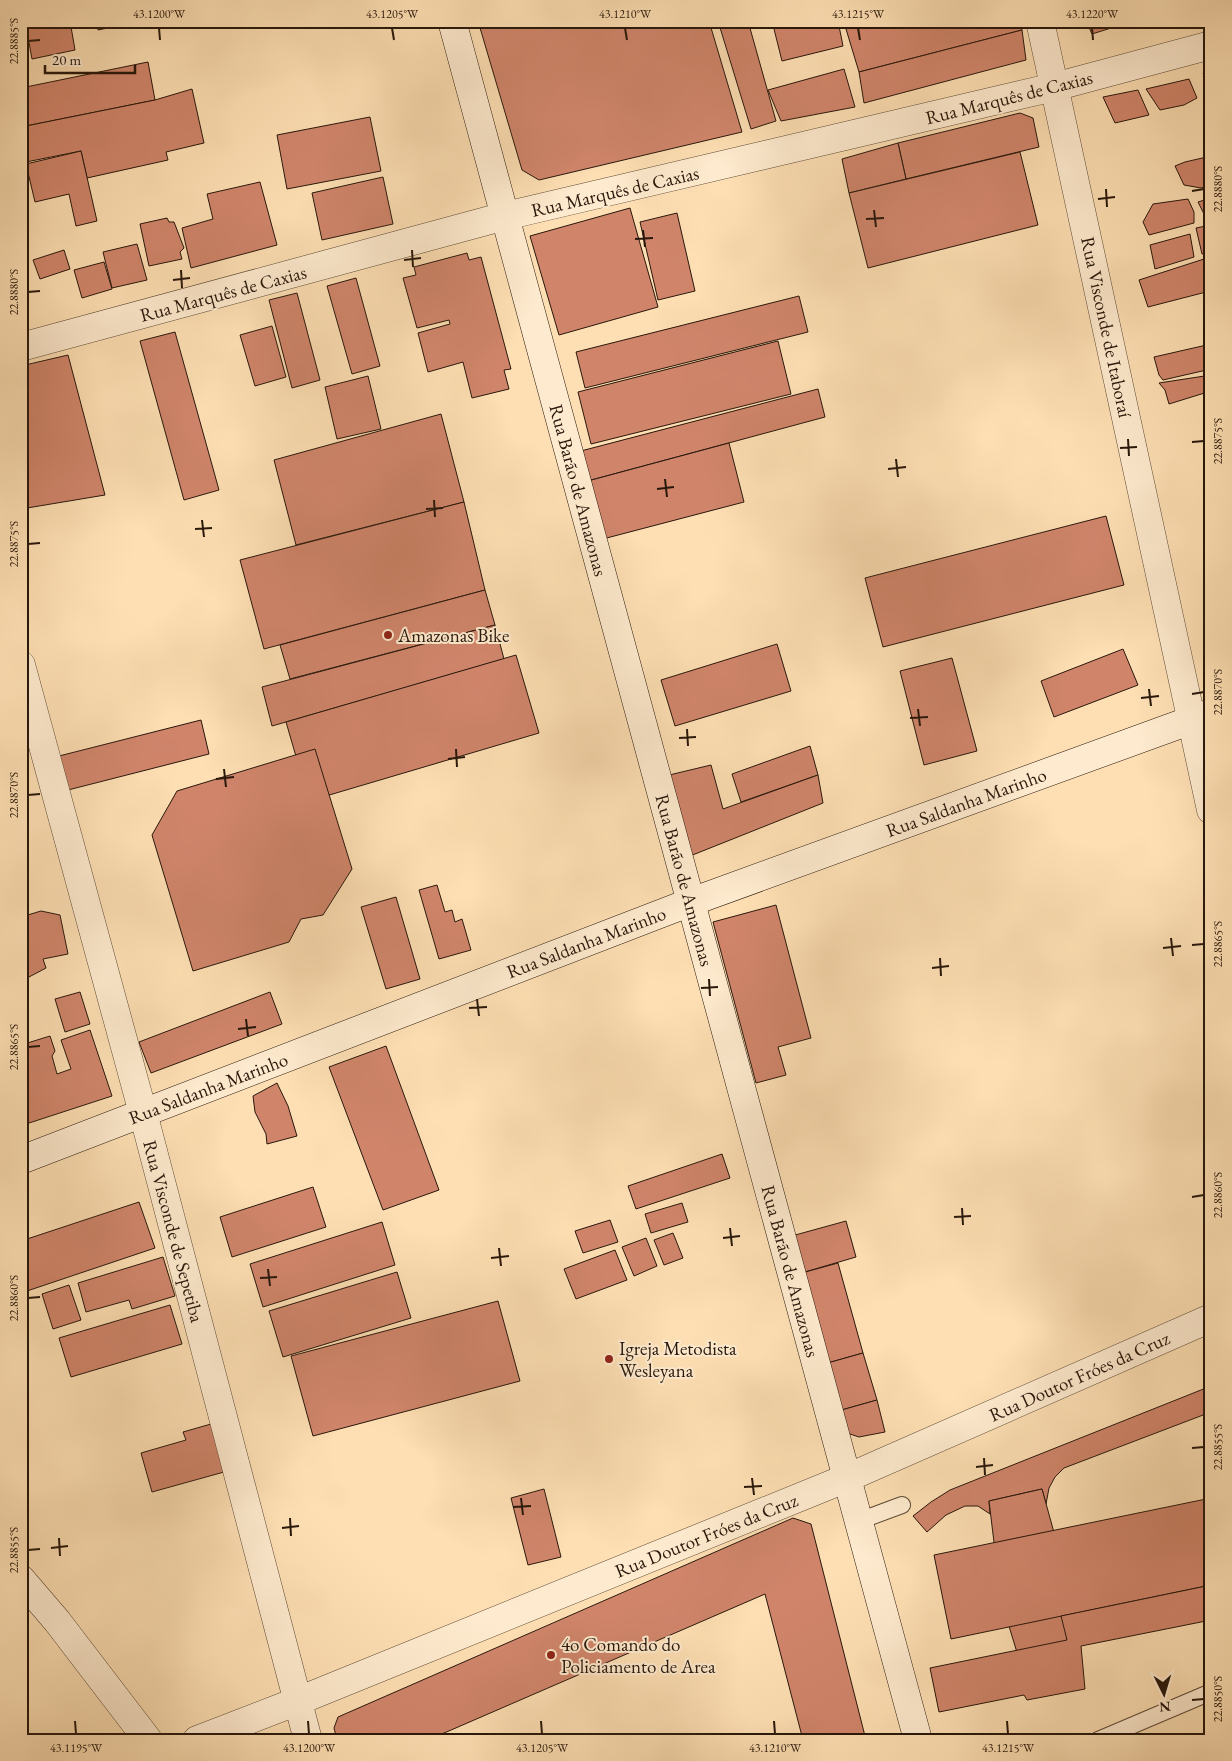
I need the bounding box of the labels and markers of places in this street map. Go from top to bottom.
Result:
place label: Amazonas Bike [397,623,509,648]
marker: Amazonas Bike [382,629,394,641]
place label: Igreja Metodista Wesleyana [619,1336,737,1383]
marker: Igreja Metodista Wesleyana [603,1353,615,1365]
place label: 4o Comando do Policiamento de Area [561,1632,716,1679]
marker: 4o Comando do Policiamento de Area [545,1649,557,1661]

